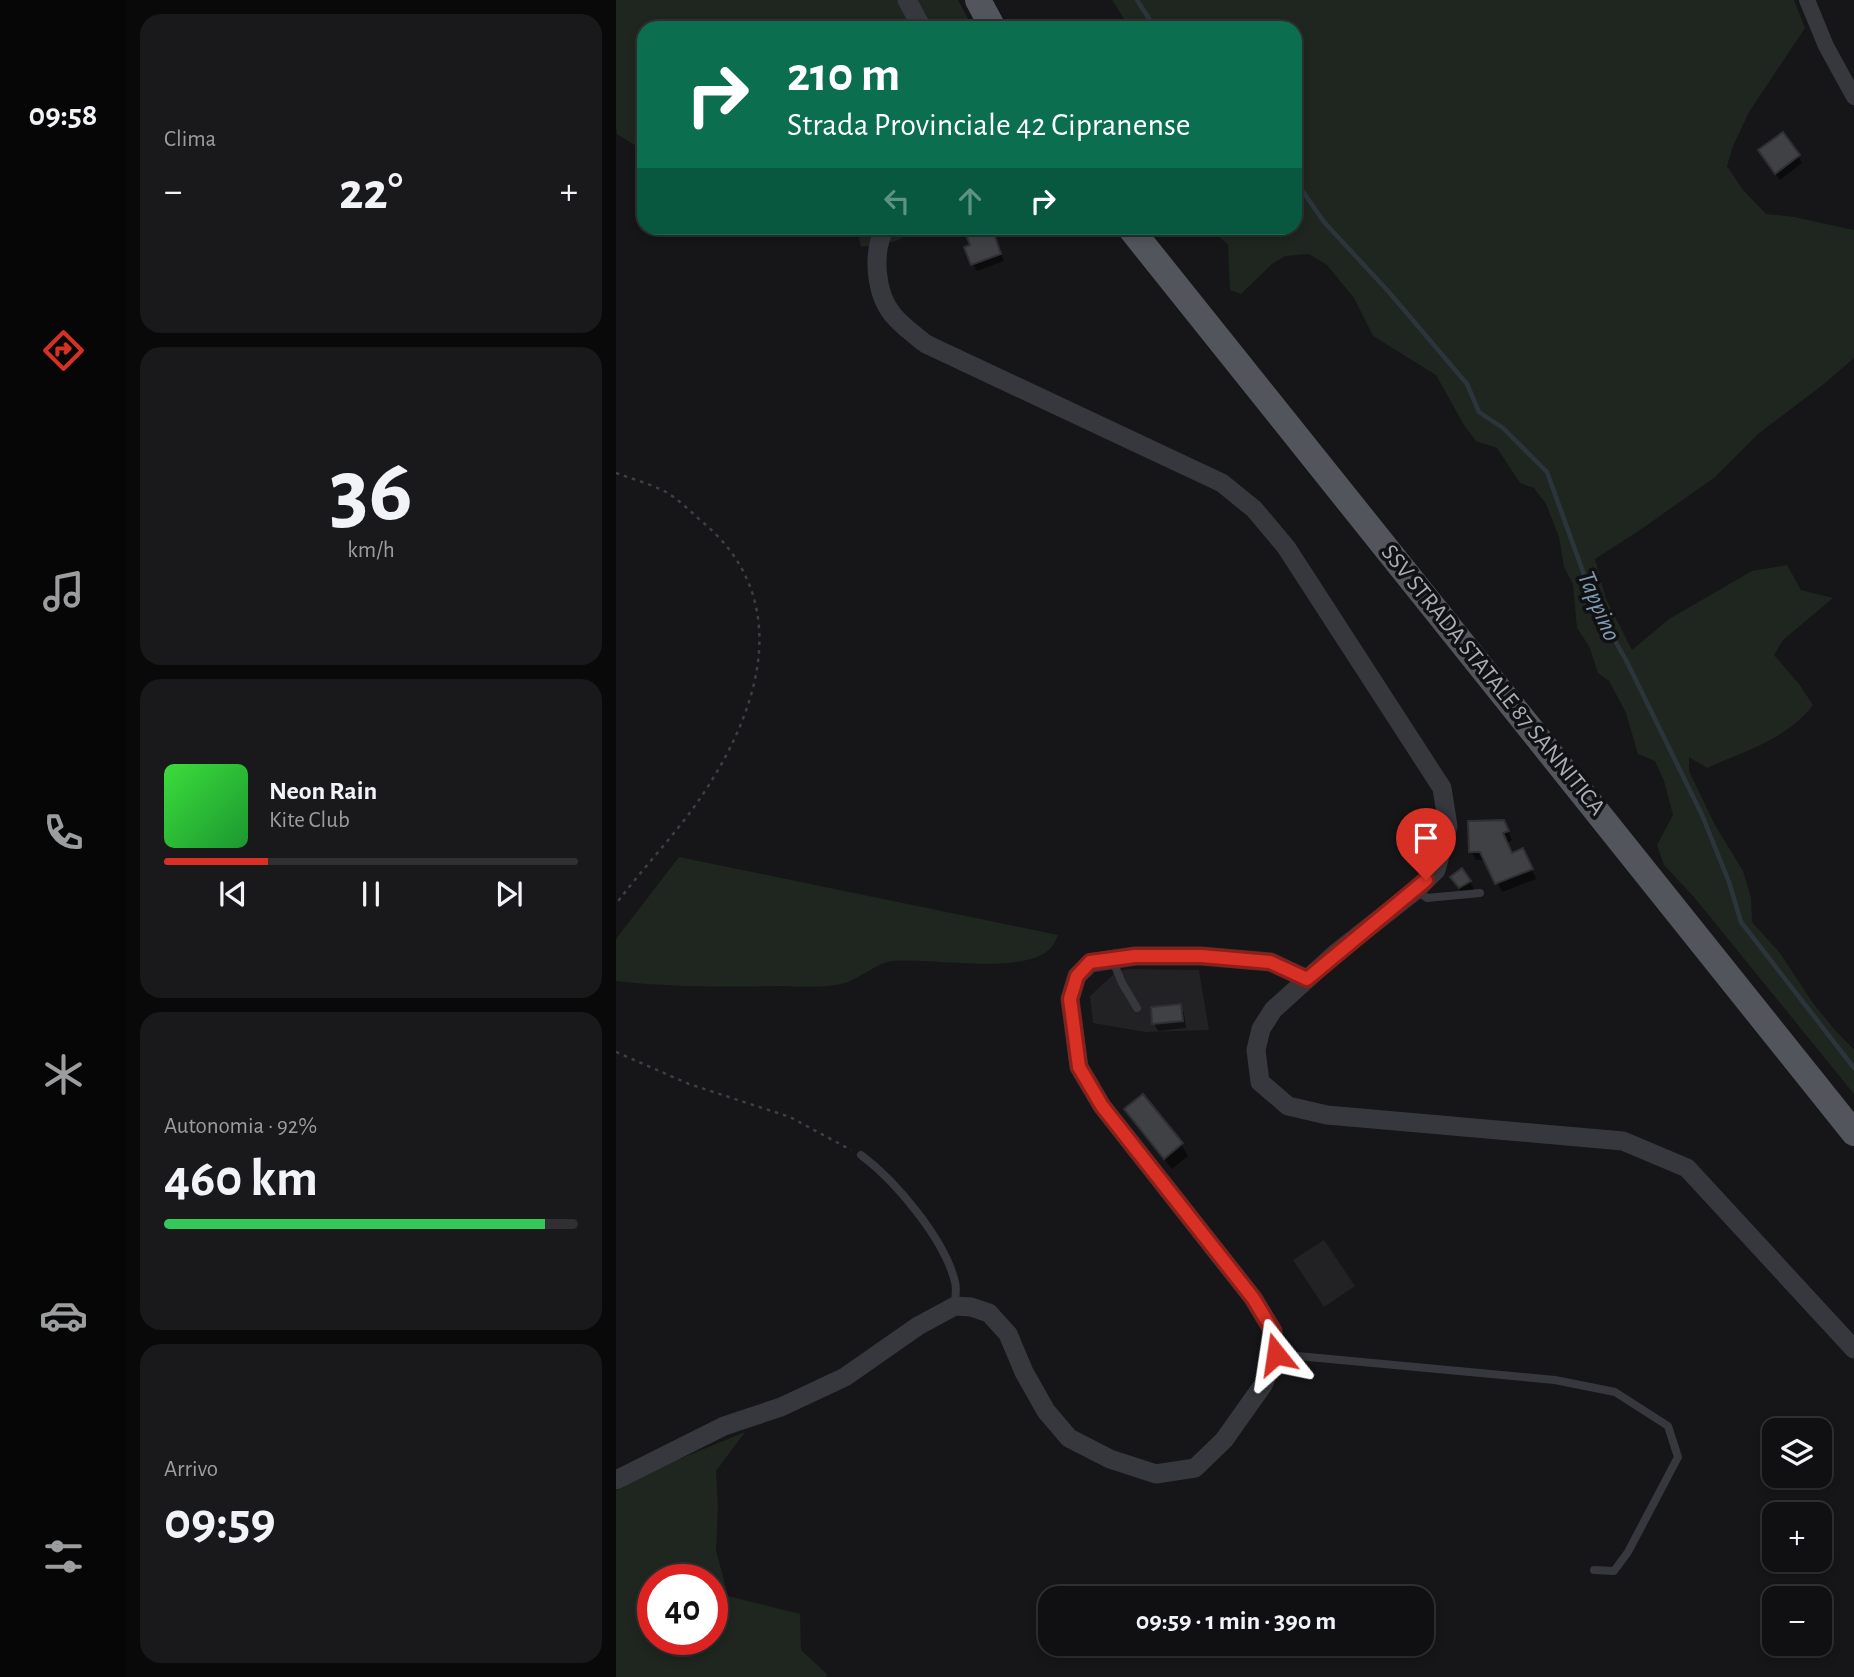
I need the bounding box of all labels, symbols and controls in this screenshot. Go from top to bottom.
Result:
icon: right [672,49,763,140]
text: 210 m [787,51,900,100]
text: 09:58 [28,99,98,131]
text: Strada Provinciale 42 Cipranense [787,109,1191,141]
text: Clima [164,128,216,151]
text: 22° [339,166,403,218]
text: − [164,173,182,211]
text: + [560,173,578,211]
icon: left [878,182,916,220]
icon: ahead [951,182,989,220]
icon: right [1024,182,1062,220]
icon: directions [39,326,88,375]
text: 36 [329,446,413,537]
text: km/h [347,539,395,562]
street label: SSV STRADA STATALE 87 SANNITICA [1377,540,1610,820]
icon: music [39,567,88,616]
water label: Tappino [1573,567,1625,645]
text: Neon Rain [269,778,377,804]
icon: phone [39,808,88,857]
pin [1396,808,1456,880]
text: Kite Club [269,809,350,832]
icon: arrive [1407,819,1445,857]
icon: previous [214,875,252,913]
icon: pause [352,875,390,913]
icon: next [490,875,528,913]
icon: climate [39,1050,88,1099]
text: Autonomia · 92% [164,1115,317,1138]
text: 460 km [164,1153,318,1205]
icon: car [39,1291,88,1340]
position arrow [1239,1317,1313,1391]
map controls [1762,1418,1832,1656]
button: layers [1762,1418,1832,1488]
text: Arrivo [164,1458,218,1481]
text: 09:59 [164,1496,276,1548]
button: + [1762,1502,1832,1572]
icon: filters [39,1532,88,1581]
speed limit sign: 40 [637,1564,728,1655]
button: − [1762,1586,1832,1656]
text: 09:59 · 1 min · 390 m [1136,1608,1336,1634]

